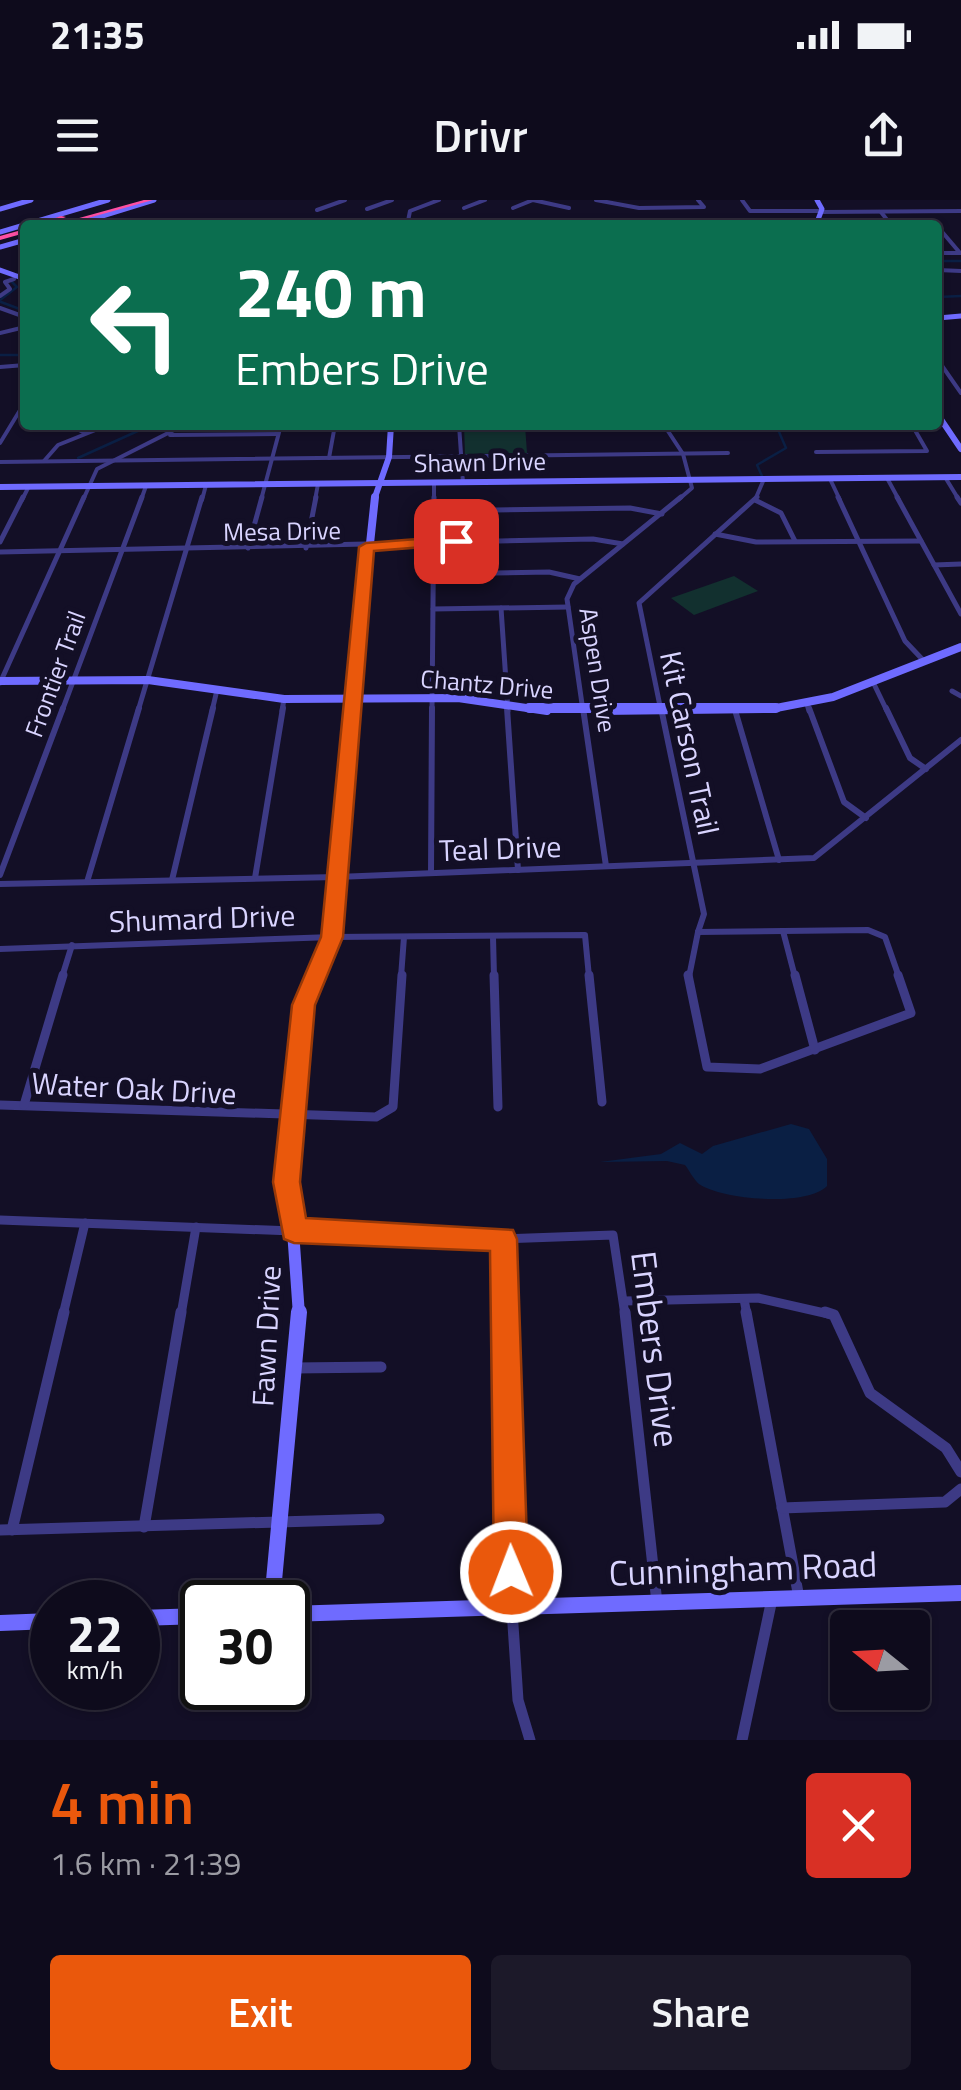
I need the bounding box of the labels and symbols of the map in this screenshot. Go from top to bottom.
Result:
street label: Shawn Drive [414,442,546,482]
pin [414,499,499,584]
street label: Mesa Drive [223,511,341,551]
street label: Frontier Trail [15,605,95,743]
street label: Aspen Drive [569,605,627,735]
street label: Kit Carson Trail [648,647,732,839]
street label: Chantz Drive [419,659,555,709]
street label: Teal Drive [438,823,562,873]
street label: Shumard Drive [108,892,296,944]
street label: Water Oak Drive [30,1060,238,1116]
street label: Embers Drive [617,1248,695,1450]
street label: Fawn Drive [239,1264,293,1408]
position arrow [459,1520,563,1624]
street label: Cunningham Road [608,1536,878,1600]
speed limit sign: 30 [180,1580,310,1710]
north arrow [830,1610,930,1710]

